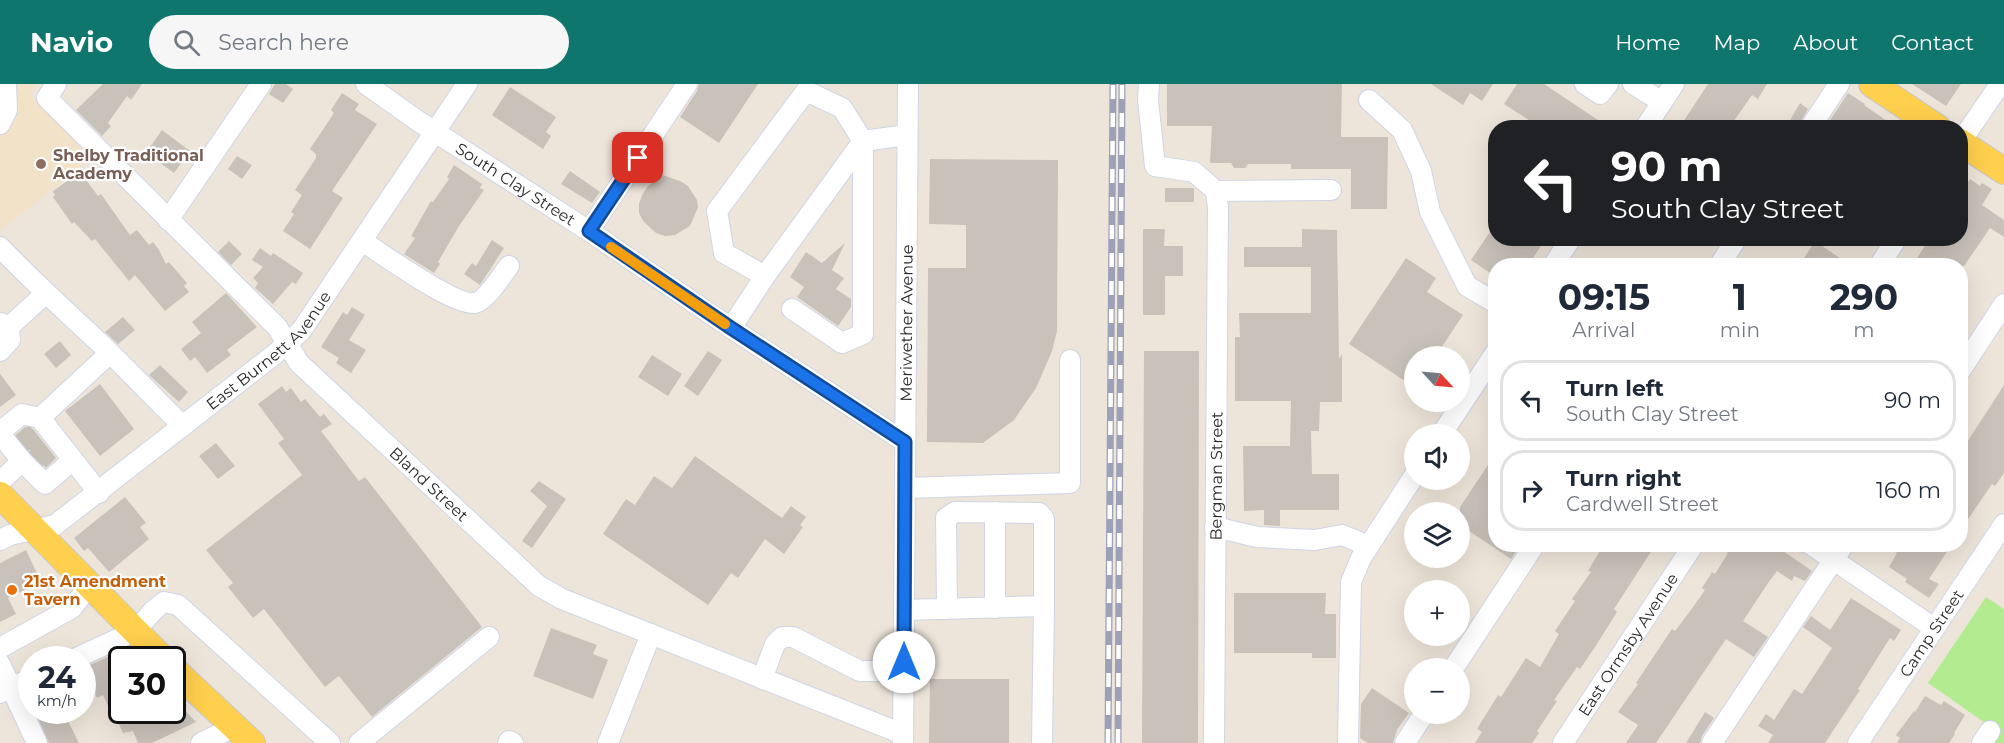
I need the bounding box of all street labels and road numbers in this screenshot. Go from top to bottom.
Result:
street label: South Clay Street [452,138,579,230]
street label: Meriwether Avenue [896,244,916,402]
street label: East Burnett Avenue [202,287,335,414]
street label: Bergman Street [1206,411,1226,540]
street label: Bland Street [386,443,473,525]
street label: East Ormsby Avenue [1574,569,1682,719]
street label: Camp Street [1895,585,1967,681]

